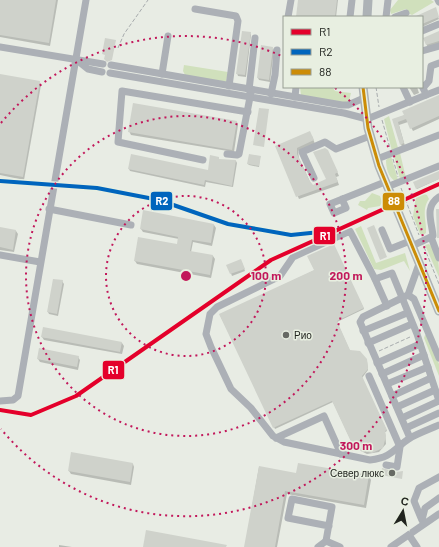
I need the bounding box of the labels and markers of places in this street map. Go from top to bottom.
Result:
centre of rings [179,269,193,283]
place label: Рио [294,329,312,341]
marker: Рио [281,330,291,340]
place label: Север люкс [330,467,384,479]
marker: Север люкс [387,468,397,478]

